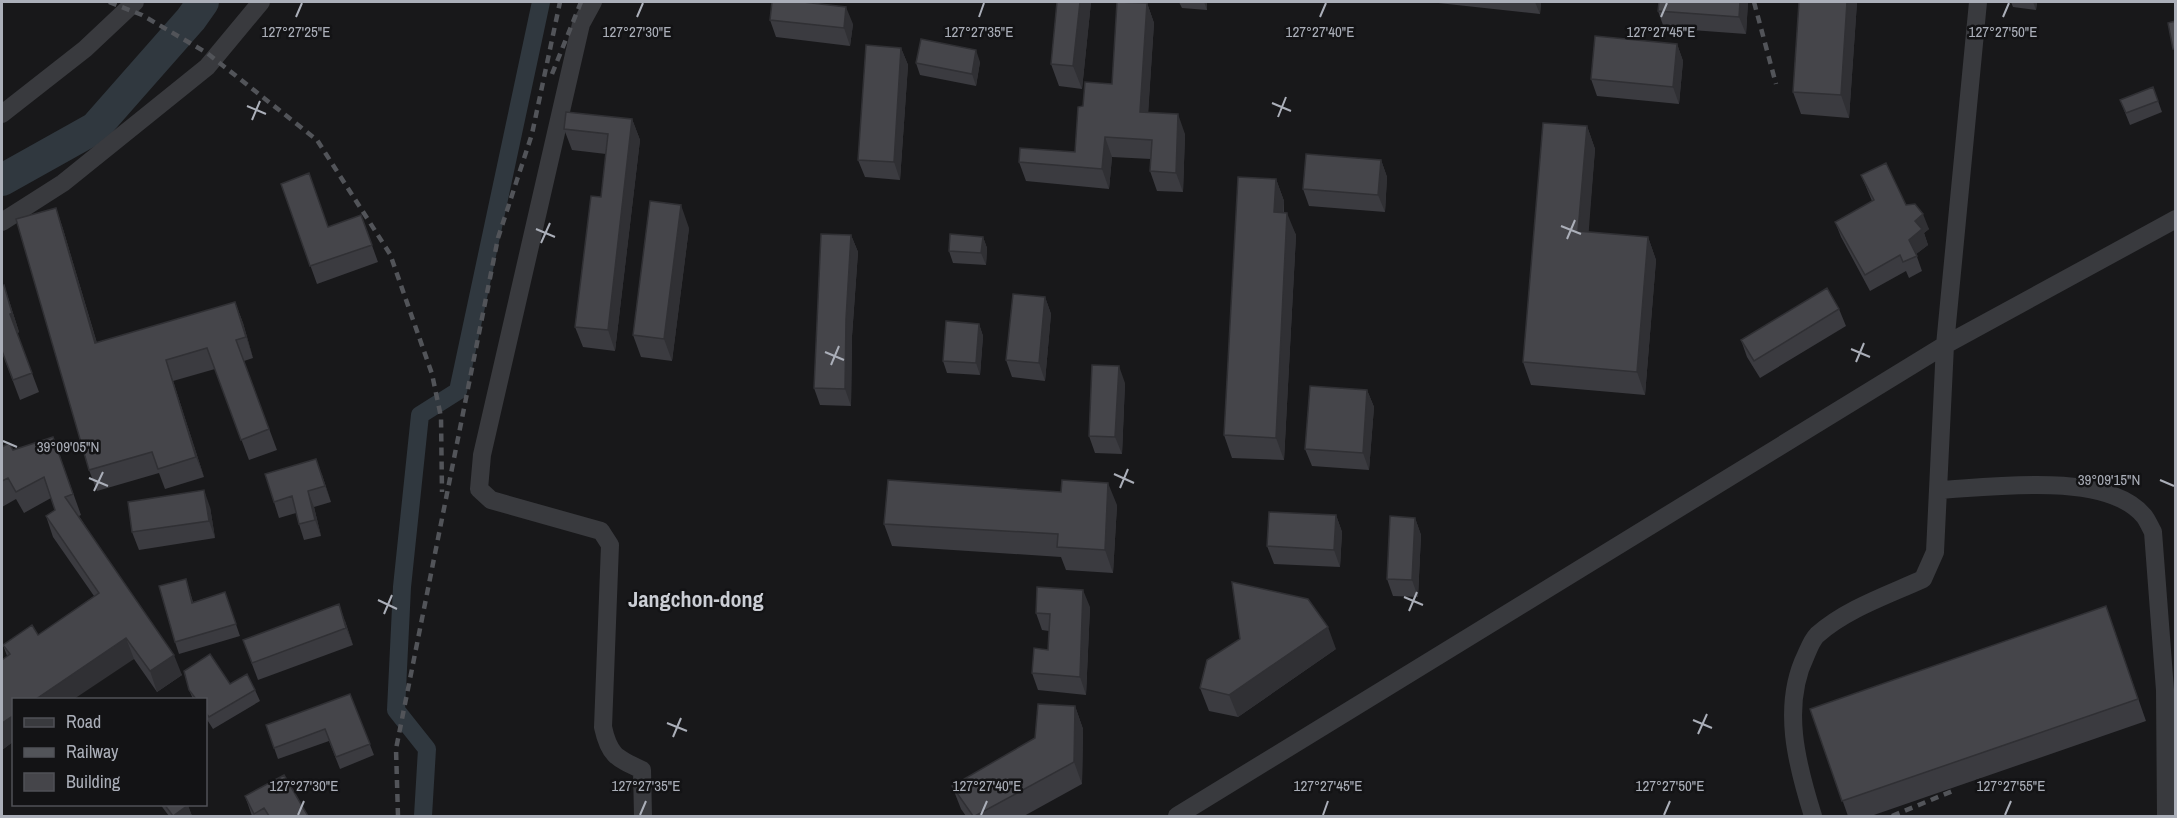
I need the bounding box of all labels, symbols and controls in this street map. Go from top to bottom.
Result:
text: 127°27'25"E [262,21,330,42]
text: 127°27'30"E [603,21,671,42]
text: 127°27'35"E [945,21,1013,42]
text: 127°27'40"E [1286,21,1354,42]
text: 127°27'45"E [1627,21,1695,42]
text: 127°27'50"E [1969,21,2037,42]
text: 39°09'05"N [37,436,99,457]
text: 39°09'15"N [2078,469,2140,490]
district label: Jangchon-dong [628,584,764,614]
legend [12,698,207,806]
text: Road [66,709,101,734]
text: Railway [66,739,119,764]
text: Building [66,769,121,794]
text: 127°27'30"E [270,775,338,796]
text: 127°27'35"E [612,775,680,796]
text: 127°27'40"E [953,775,1021,796]
text: 127°27'45"E [1294,775,1362,796]
text: 127°27'50"E [1636,775,1704,796]
text: 127°27'55"E [1977,775,2045,796]

